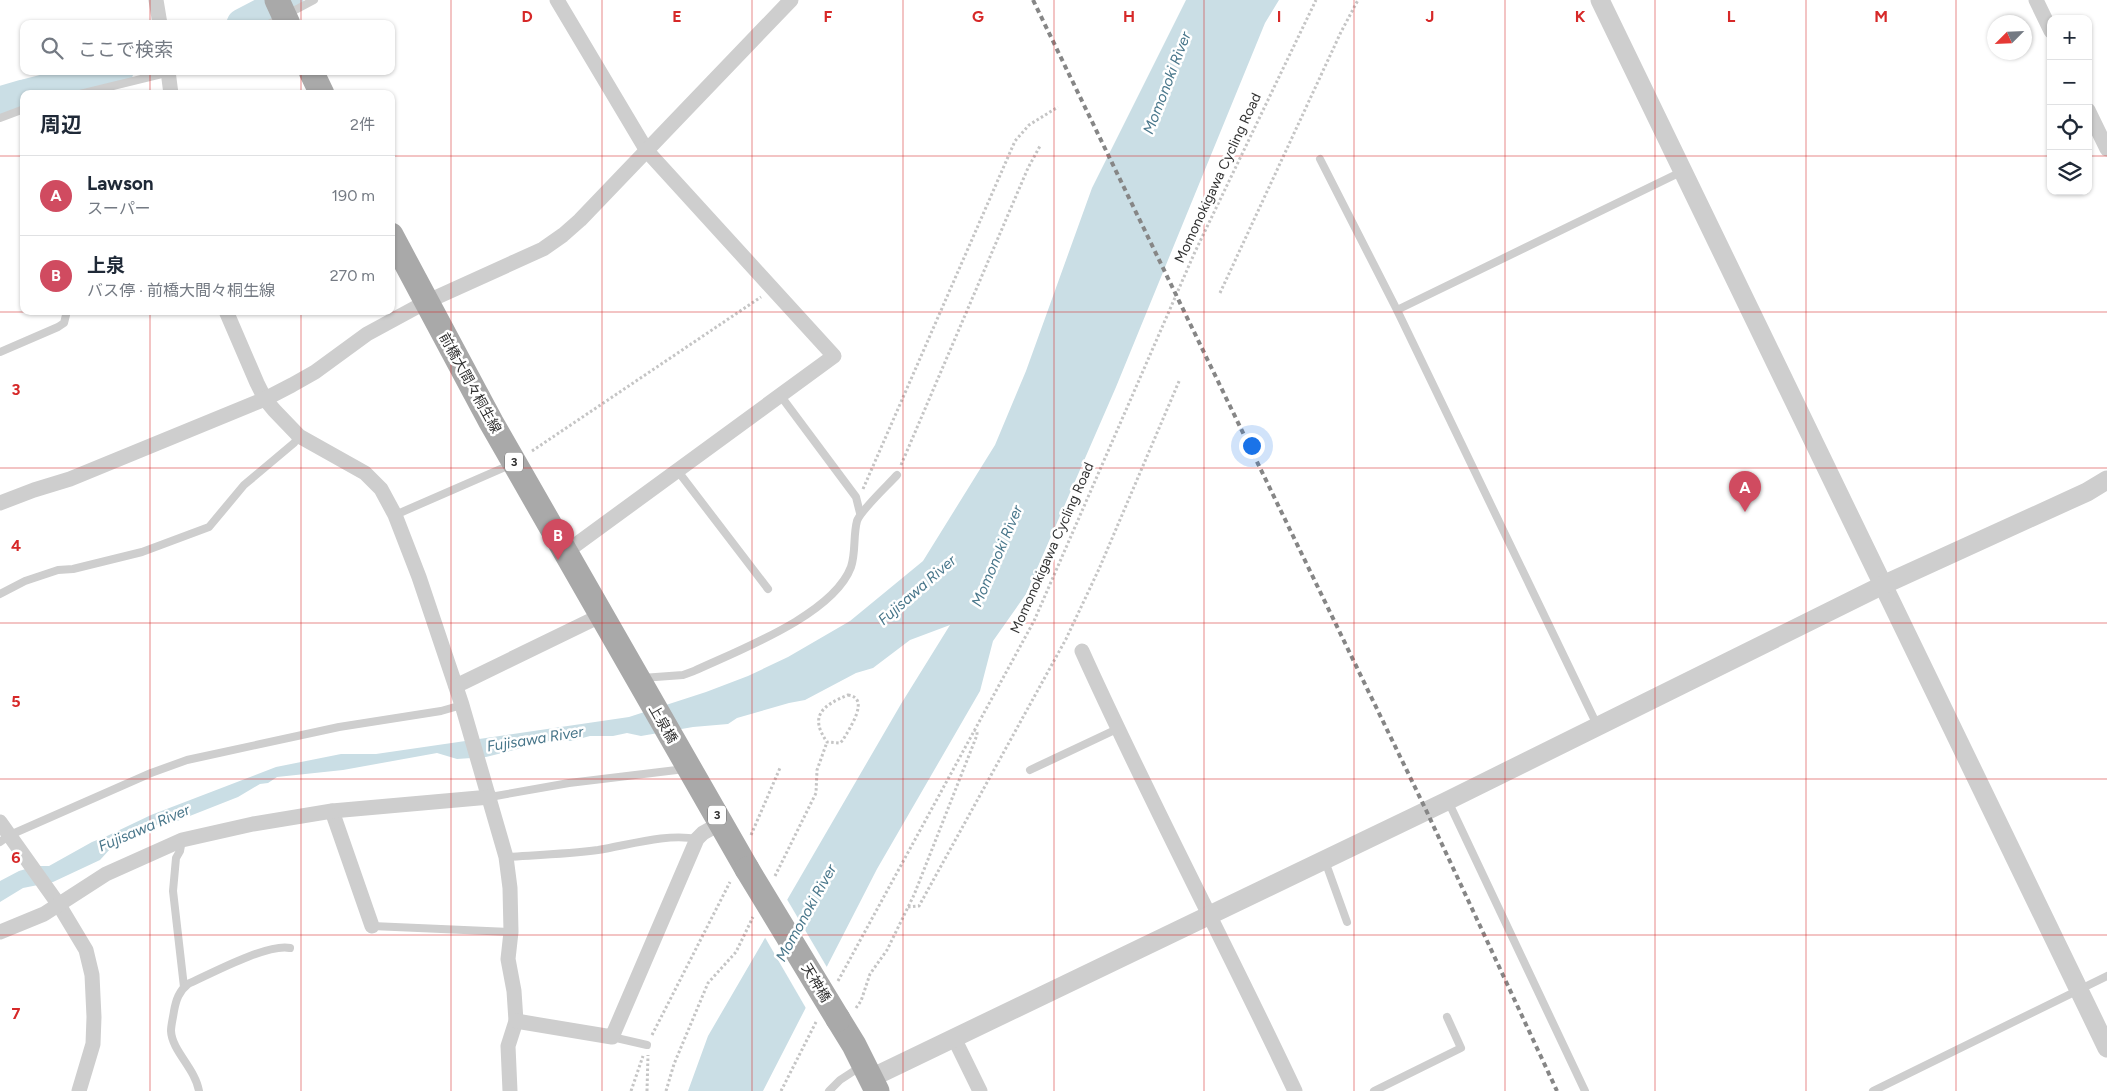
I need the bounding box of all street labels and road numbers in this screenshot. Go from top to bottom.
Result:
street label: Momonokigawa Cycling Road [1171,90,1265,266]
street label: 前橋大間々桐生線 [435,330,505,436]
road number: 3 [505,452,523,472]
street label: Momonokigawa Cycling Road [1007,460,1097,636]
street label: 上泉橋 [645,702,681,746]
road number: 3 [708,806,726,824]
street label: 天神橋 [798,961,834,1005]

